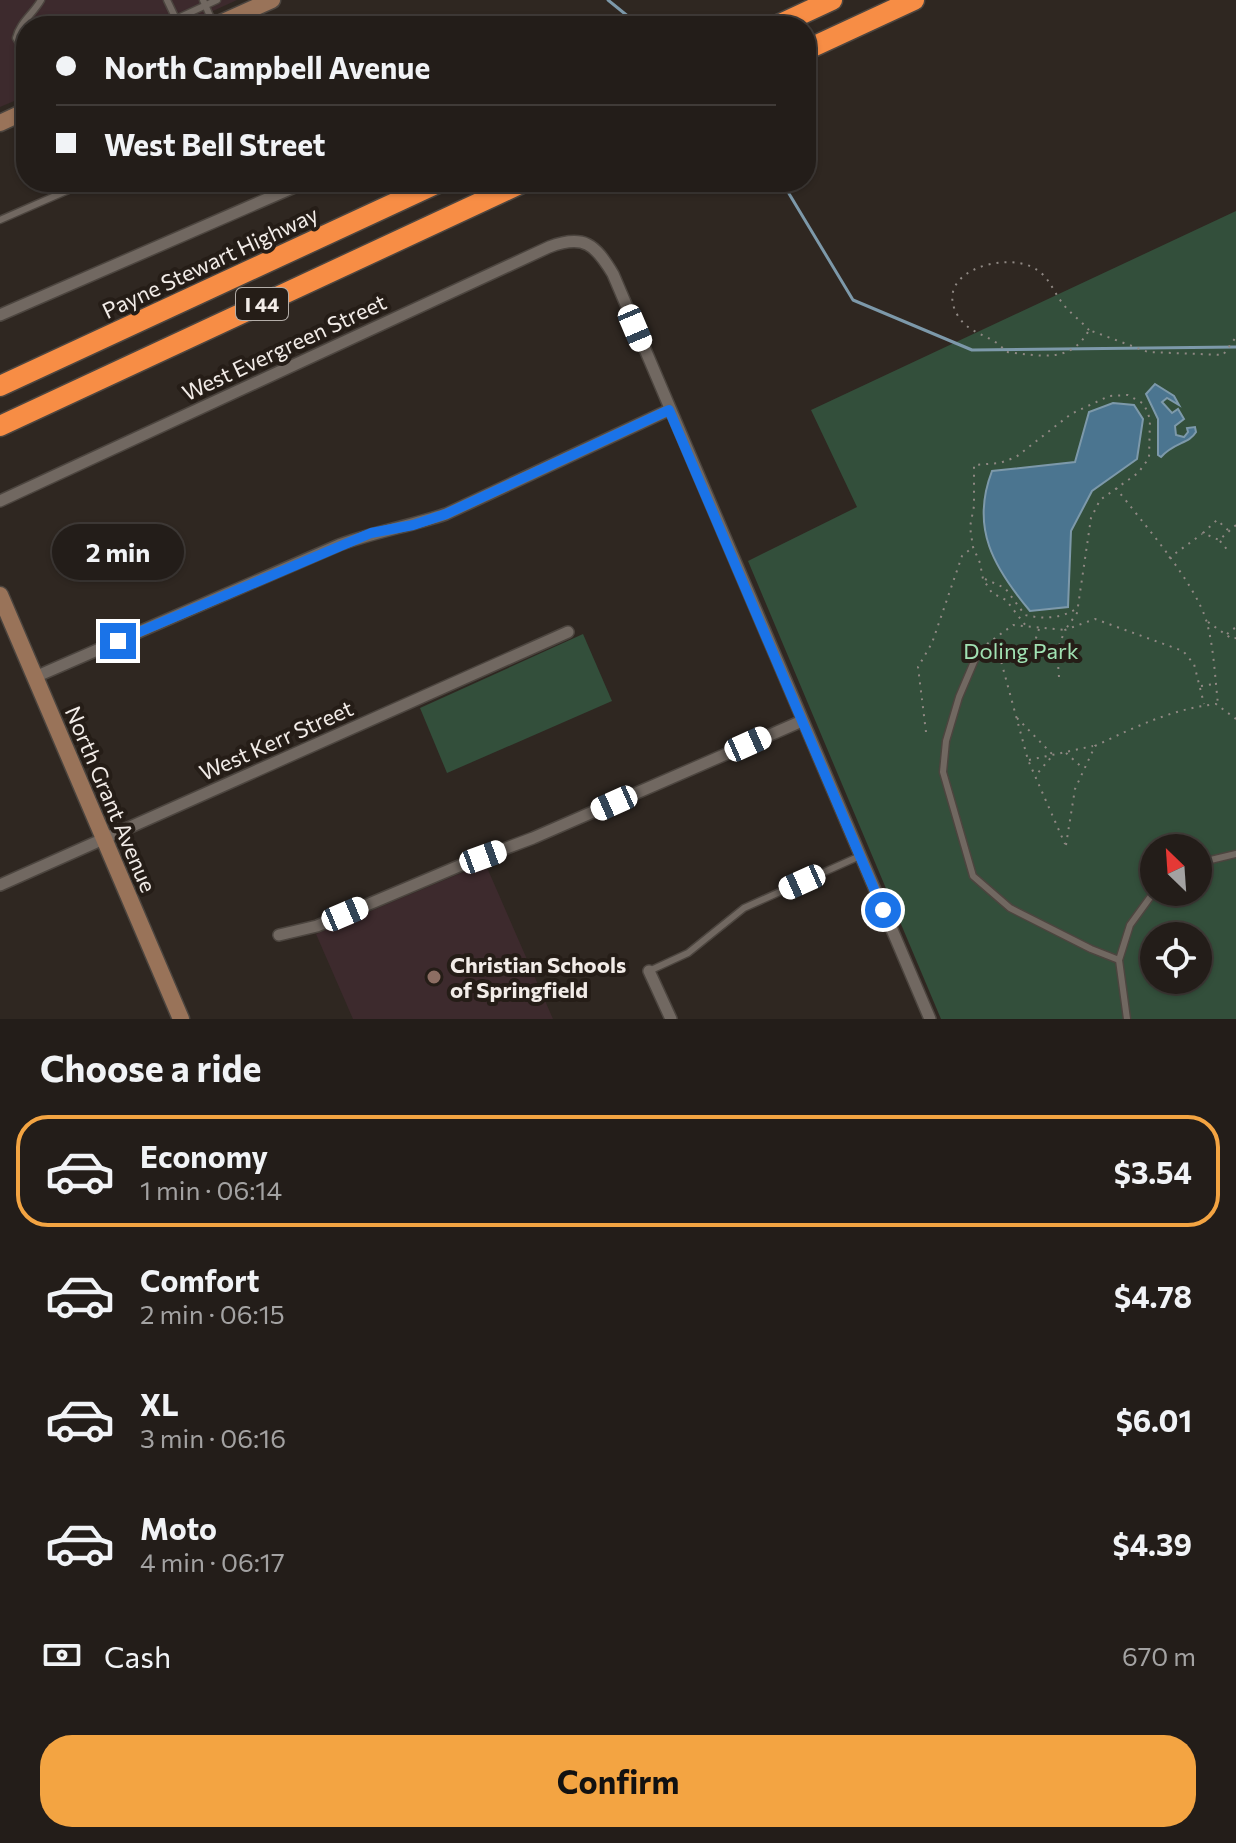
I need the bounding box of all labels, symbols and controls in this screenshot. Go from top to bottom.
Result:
text: North Campbell Avenue [104,48,430,85]
text: West Bell Street [104,125,326,162]
street label: Payne Stewart Highway [98,200,322,324]
street label: West Evergreen Street [178,288,390,406]
road number: I 44 [236,288,288,320]
car [615,301,655,355]
callout: 2 min [52,525,184,581]
text: 2 min [86,536,150,567]
route end [100,623,136,659]
park label: Doling Park [963,637,1079,664]
street label: West Kerr Street [195,694,357,786]
street label: North Grant Avenue [60,702,162,896]
car [721,723,775,765]
car [587,782,641,824]
north arrow [1140,834,1212,906]
map controls [1140,834,1212,994]
car [456,838,510,876]
car [775,861,829,903]
route start [865,892,901,928]
car [318,894,372,934]
button: locate [1140,922,1212,994]
place label: Christian Schools of Springfield [450,951,626,1003]
marker: Christian Schools of Springfield [425,968,443,986]
text: Choose a ride [40,1045,261,1089]
icon: car [44,1135,116,1207]
text: Economy [140,1137,268,1174]
text: $3.54 [1114,1153,1192,1190]
text: 1 min · 06:14 [140,1174,282,1205]
icon: car [44,1259,116,1331]
text: Comfort [140,1261,259,1298]
text: $4.78 [1114,1277,1192,1314]
text: 2 min · 06:15 [140,1298,285,1329]
icon: car [44,1383,116,1455]
text: XL [140,1385,179,1422]
text: $6.01 [1116,1401,1192,1438]
text: 3 min · 06:16 [140,1422,286,1453]
icon: car [44,1507,116,1579]
text: Moto [140,1509,217,1546]
text: $4.39 [1113,1525,1192,1562]
text: 4 min · 06:17 [140,1546,285,1577]
icon: cash [40,1633,84,1677]
text: Cash [104,1637,171,1674]
text: 670 m [1122,1640,1196,1671]
button: Confirm [40,1735,1196,1827]

